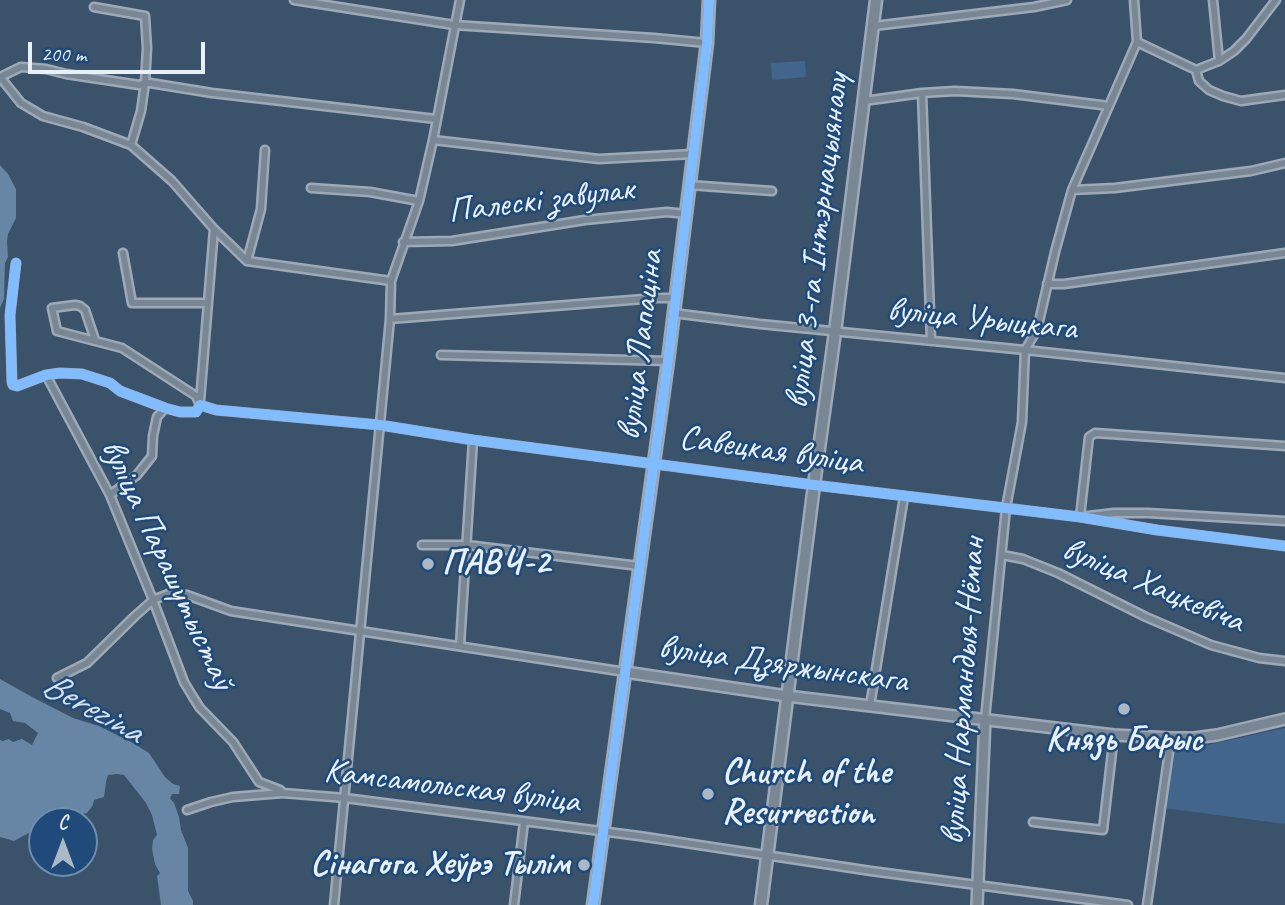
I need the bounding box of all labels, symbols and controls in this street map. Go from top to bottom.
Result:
scale bar [32,28,208,72]
text: 200 m [41,41,86,67]
street label: вуліца 3-га Інтэрнацыяналу [777,71,859,411]
street label: Палескі завулак [446,169,636,233]
street label: вуліца Лапаціна [609,248,673,442]
street label: вуліца Урыцкага [885,289,1079,351]
street label: Савецкая вуліца [677,417,865,485]
street label: вуліца Парашутыстаў [91,433,243,697]
street label: вуліца Хацкевіча [1056,529,1250,643]
street label: вуліца Нармандыя-Нёман [932,536,996,846]
place label: ПАВЧ-2 [442,543,550,585]
marker: ПАВЧ-2 [420,556,436,572]
street label: вуліца Дзяржынскага [656,627,910,703]
water label: Berezina [34,663,150,755]
marker: Князь Барыс [1116,701,1132,717]
place label: Князь Барыс [1046,720,1202,762]
street label: Камсамольская вуліца [322,750,582,824]
place label: Church of the Resurrection [722,753,890,835]
marker: Church of the Resurrection [700,786,716,802]
north arrow [28,807,98,877]
text: С [58,811,68,835]
place label: Сінагога Хеўрэ Тылім [310,844,570,886]
marker: Сінагога Хеўрэ Тылім [576,857,592,873]

